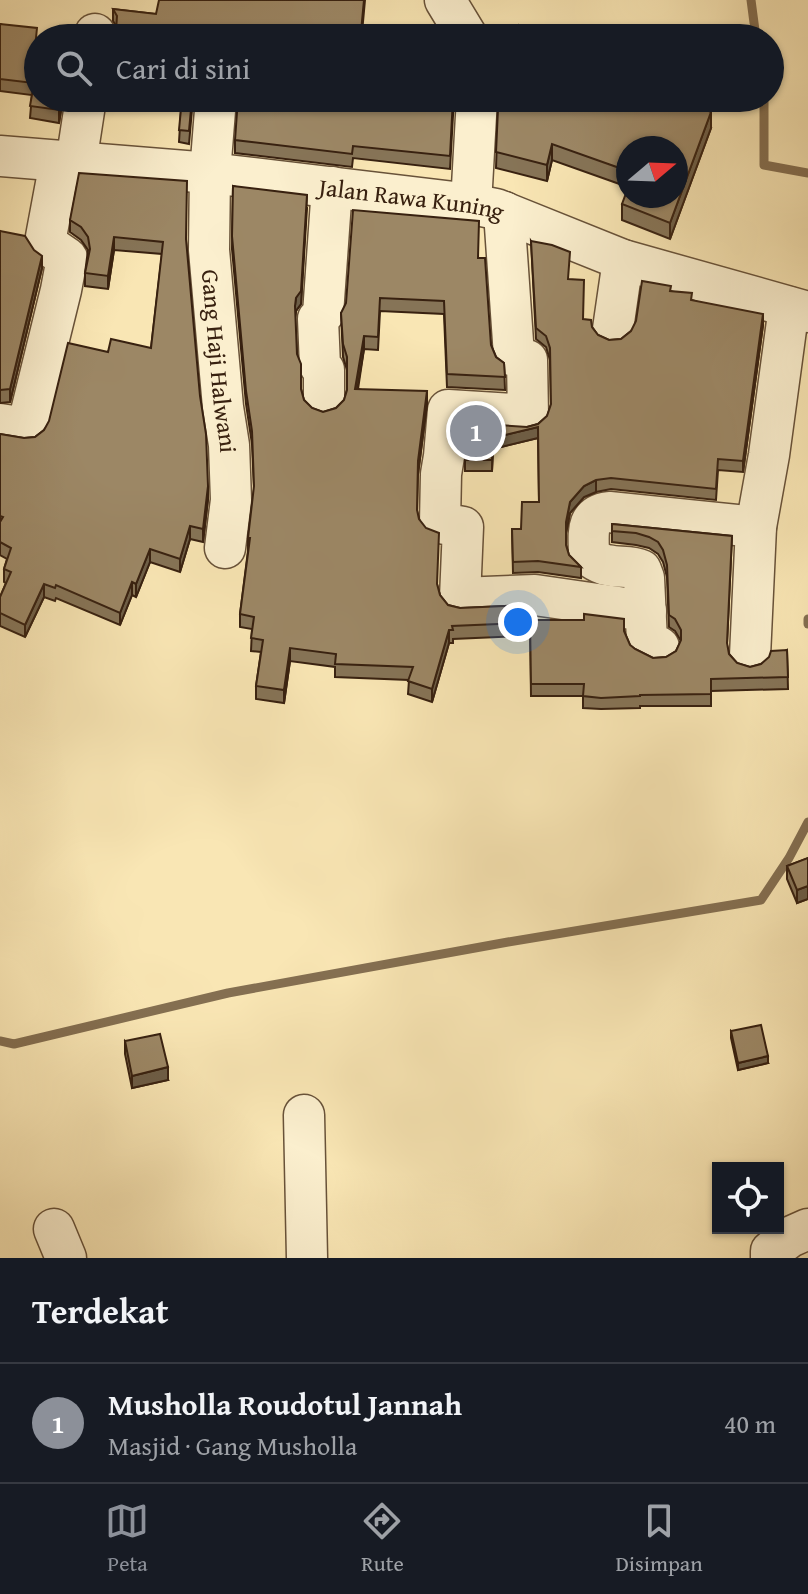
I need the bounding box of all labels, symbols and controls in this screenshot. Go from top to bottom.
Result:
search box [24,24,784,112]
icon: search [52,46,96,90]
text: Cari di sini [116,46,251,90]
north arrow [616,136,688,208]
street label: Jalan Rawa Kuning [314,168,510,228]
street label: Gang Haji Halwani [193,268,247,454]
pin: 1 [450,401,502,461]
your location [498,602,538,642]
map controls [712,1162,784,1234]
button: locate [712,1162,784,1234]
text: Terdekat [32,1286,169,1335]
text: Musholla Roudotul Jannah [108,1382,462,1426]
text: 1 [51,1404,65,1443]
text: 40 m [724,1404,776,1443]
text: Masjid · Gang Musholla [108,1426,357,1465]
tab: Peta [105,1499,149,1579]
tab: Rute [360,1499,404,1579]
tab: Disimpan [615,1499,703,1579]

